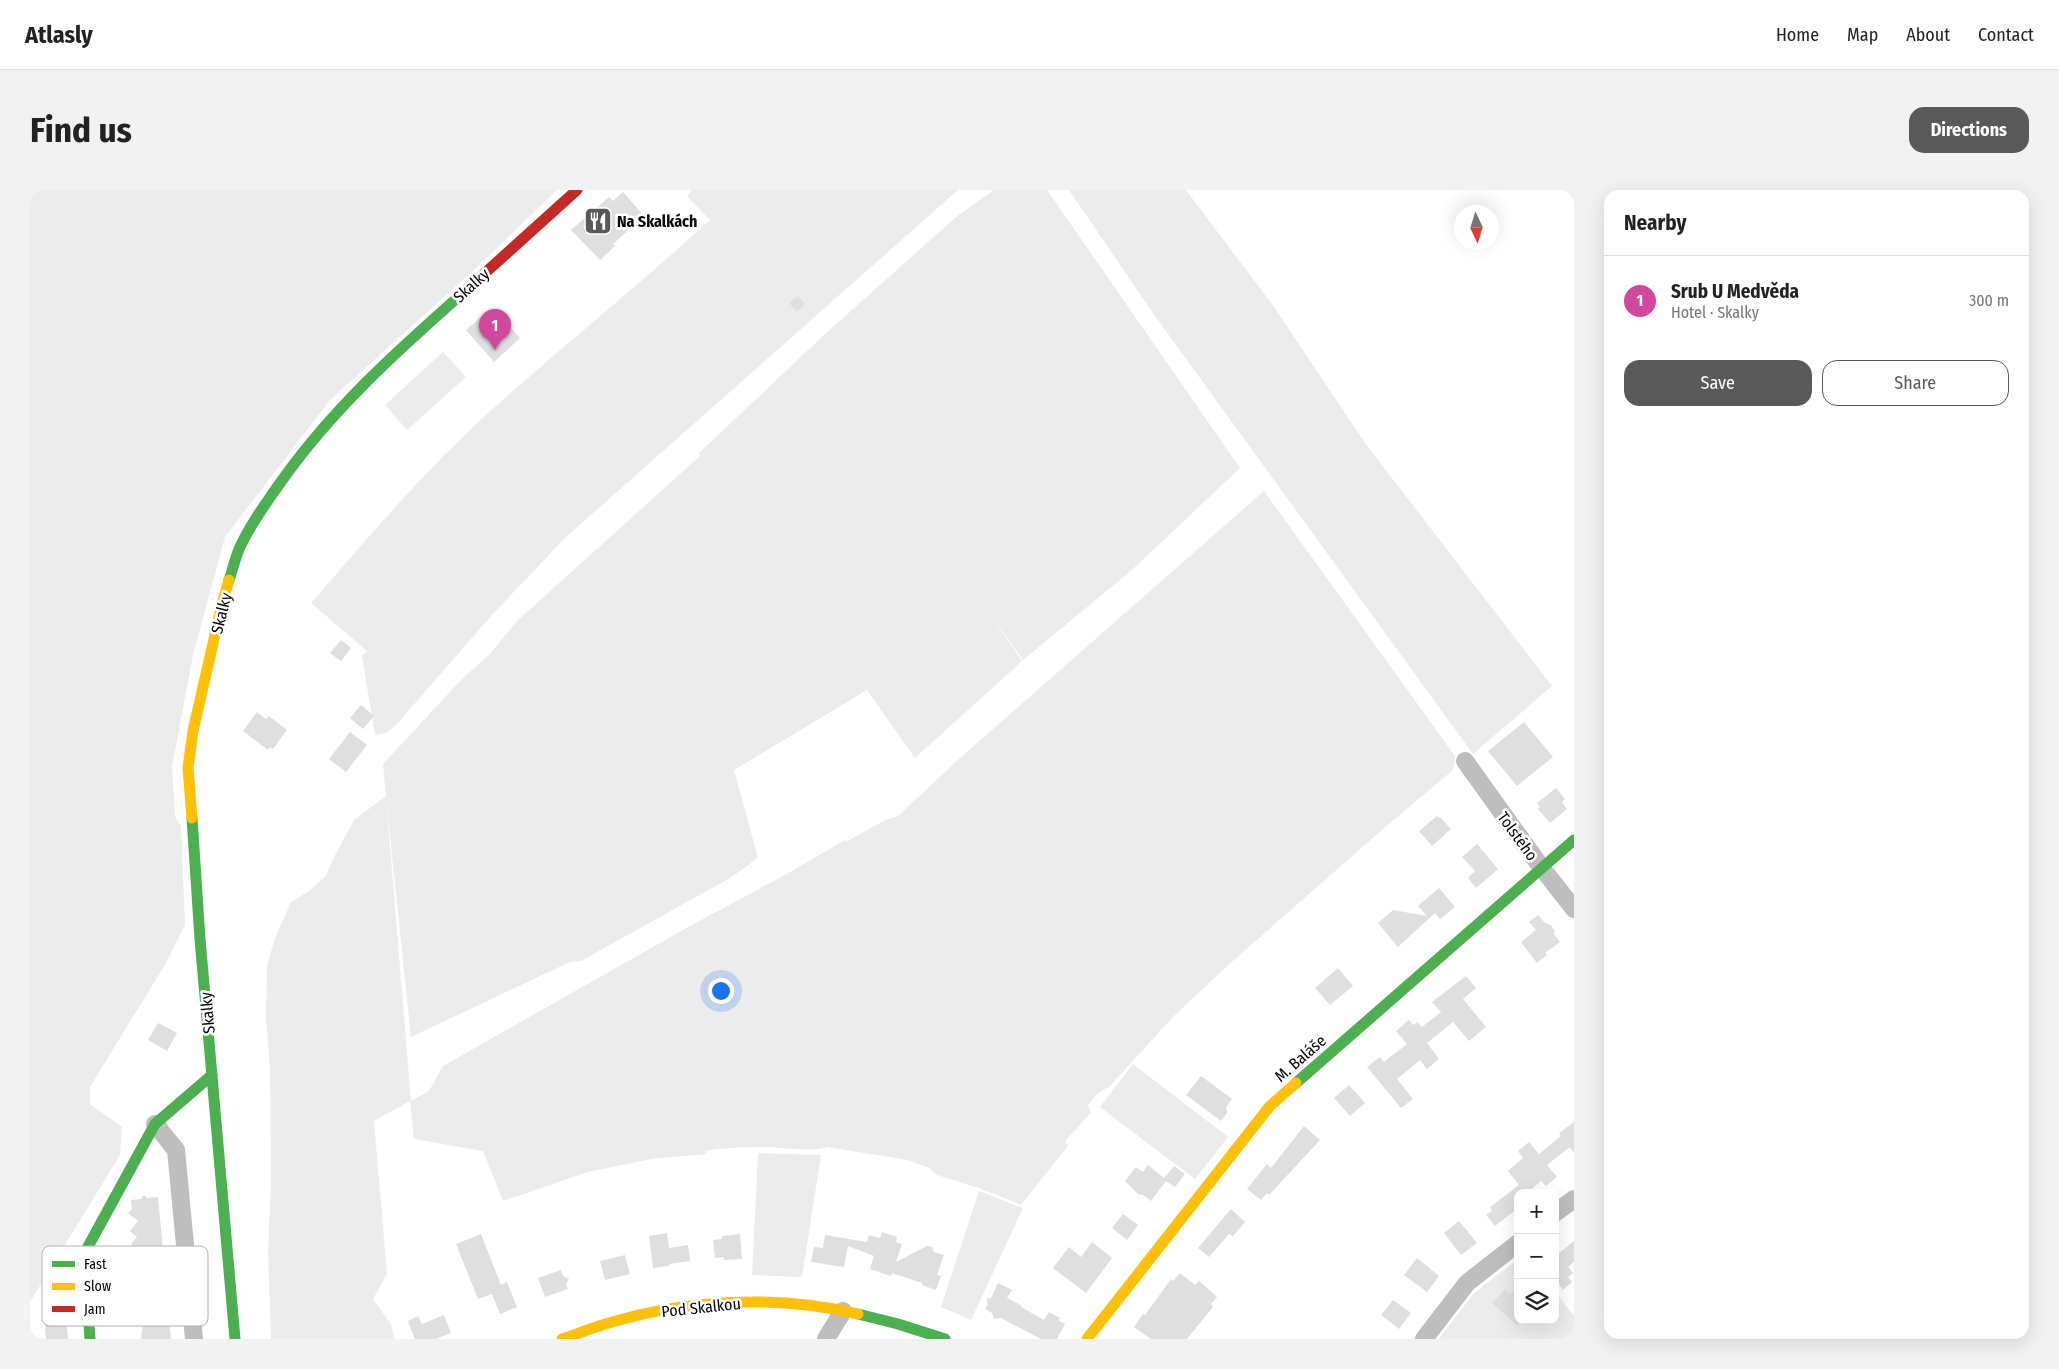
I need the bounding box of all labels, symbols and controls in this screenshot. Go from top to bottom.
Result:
text: Atlasly [25,21,93,49]
text: Home [1776,24,1819,46]
text: Map [1847,24,1878,46]
text: About [1906,24,1950,46]
text: Contact [1978,24,2034,46]
button: Directions [1909,107,2029,153]
text: Find us [30,109,132,151]
north arrow [1454,205,1499,250]
restaurant icon: Na Skalkách [583,206,613,236]
text: Nearby [1624,210,1686,236]
place label: Na Skalkách [617,212,697,231]
street label: Skalky [449,264,494,306]
text: Srub U Medvěda [1671,280,1799,303]
text: 1 [1637,291,1643,310]
text: 300 m [1969,291,2009,310]
text: Hotel · Skalky [1671,303,1759,322]
pin: 1 [479,309,511,350]
button: Save [1624,360,1812,406]
button: Share [1822,360,2009,406]
street label: Skalky [207,590,236,636]
street label: Tolstého [1494,808,1542,864]
your location [708,978,734,1004]
street label: Skalky [196,991,219,1035]
street label: M. Baláše [1271,1031,1330,1086]
map controls [1514,1189,1559,1324]
button: + [1514,1189,1559,1234]
button: − [1514,1234,1559,1279]
legend [42,1246,208,1326]
text: Fast [84,1256,107,1273]
text: Slow [84,1278,111,1295]
button: layers [1514,1279,1559,1324]
street label: Pod Skalkou [660,1294,742,1321]
text: Jam [84,1301,105,1318]

